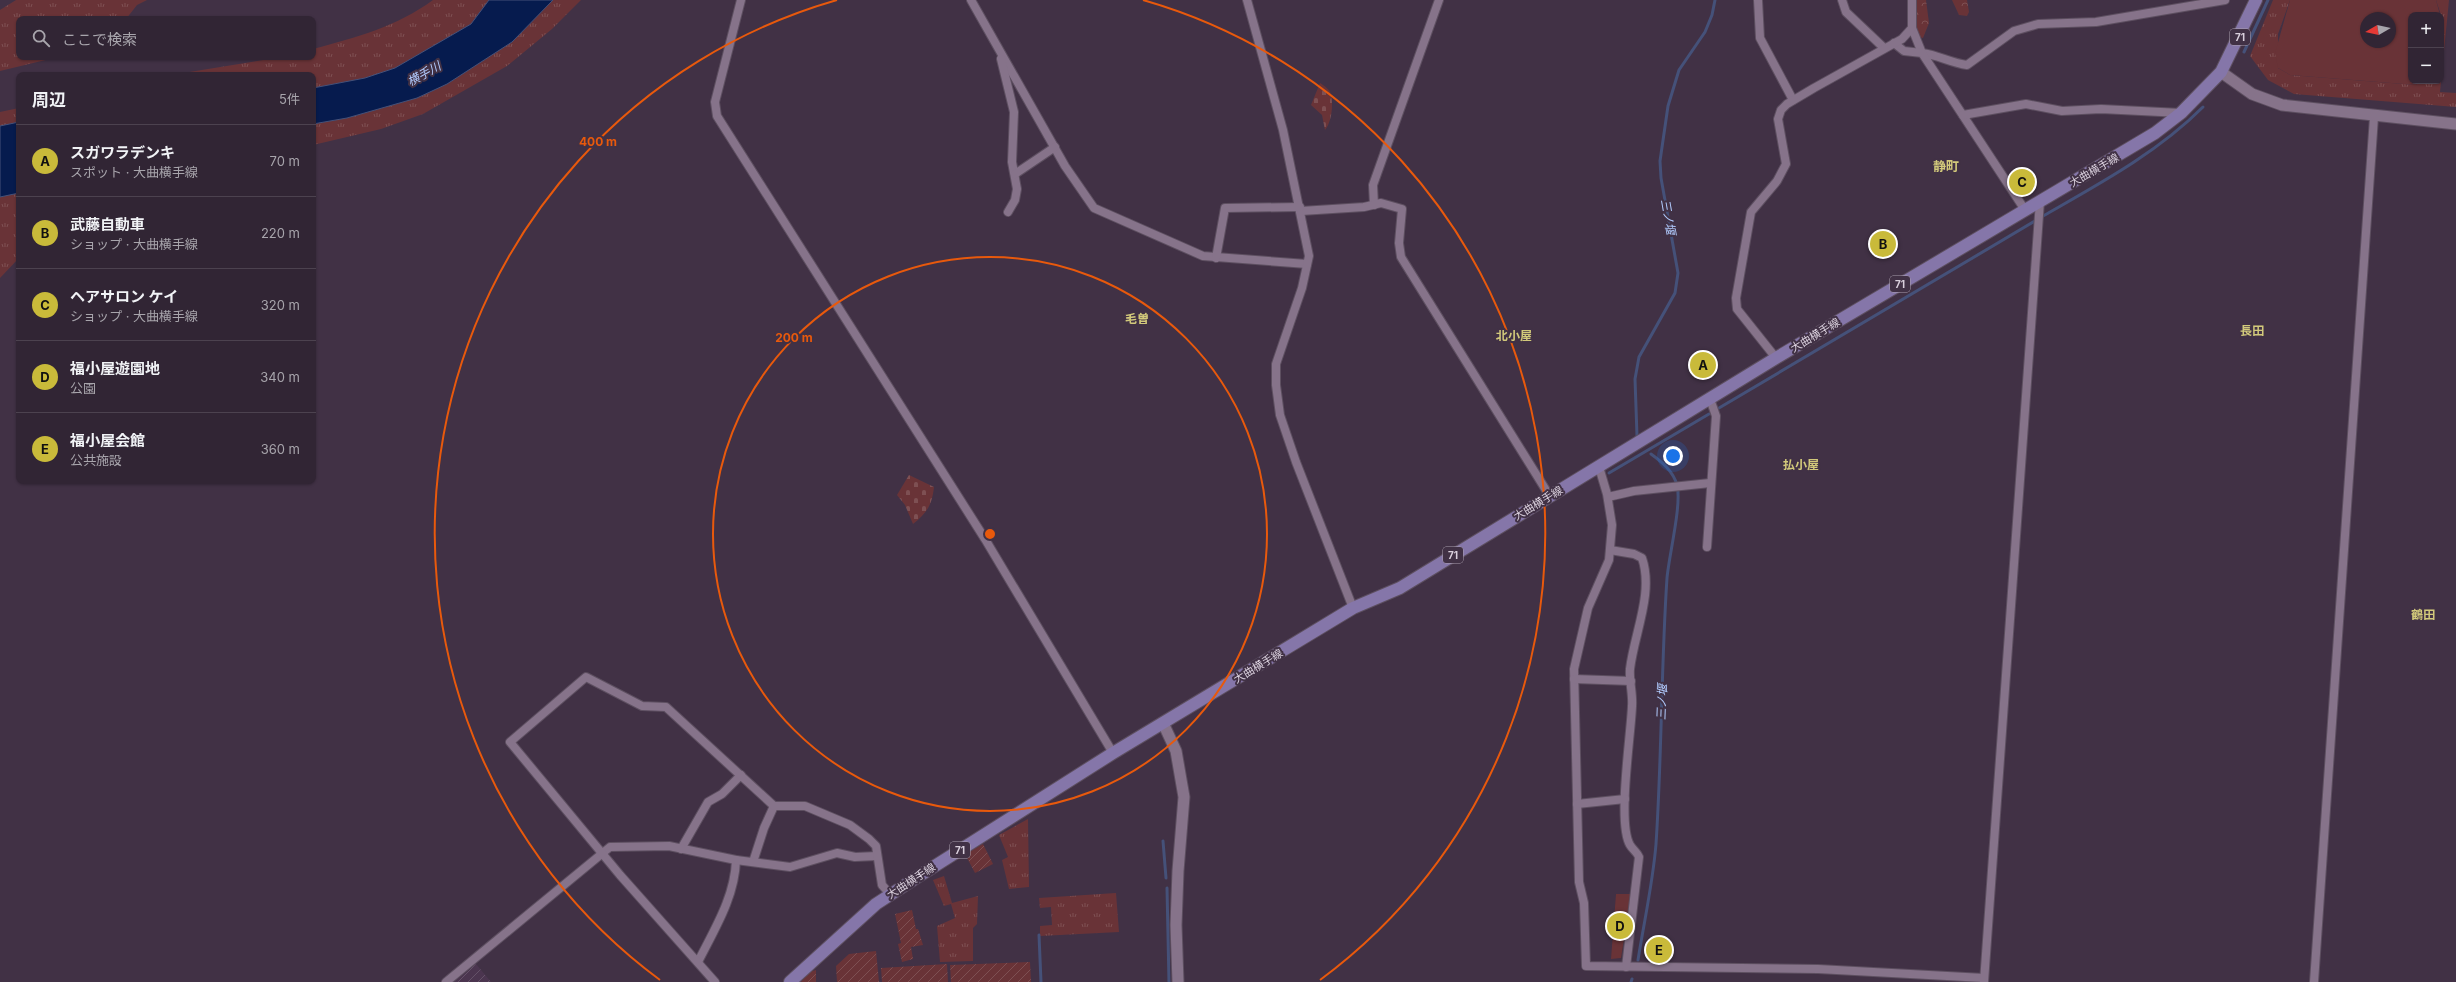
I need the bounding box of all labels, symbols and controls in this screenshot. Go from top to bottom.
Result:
north arrow [2360,12,2396,48]
map controls [2408,12,2444,84]
button: + [2408,12,2444,48]
search box [16,16,316,60]
icon: search [30,27,52,49]
road number: 71 [2230,29,2250,45]
text: ここで検索 [62,30,137,49]
button: − [2408,48,2444,84]
water label: 横手川 [404,57,445,89]
text: 周辺 [32,90,66,110]
text: 5件 [279,91,300,107]
text: 400 m [579,134,617,149]
text: スガワラデンキ [70,143,175,162]
street label: 大曲横手線 [2067,150,2121,190]
text: A [40,153,50,169]
text: 70 m [270,153,300,169]
district label: 静町 [1933,158,1959,174]
text: スポット · 大曲横手線 [70,164,198,180]
pin: C [2009,167,2035,197]
water label: 三ノ堰 [1658,198,1679,238]
text: 武藤自動車 [70,215,145,234]
text: B [41,225,49,241]
text: 220 m [261,225,300,241]
pin: B [1870,229,1896,259]
text: ショップ · 大曲横手線 [70,236,198,252]
road number: 71 [1890,276,1910,292]
text: ヘアサロン ケイ [70,287,178,306]
text: C [40,297,50,313]
text: 320 m [261,297,300,313]
text: ショップ · 大曲横手線 [70,308,198,324]
district label: 毛曽 [1125,311,1149,326]
street label: 大曲横手線 [1788,315,1842,355]
district label: 長田 [2240,323,2264,338]
district label: 北小屋 [1496,328,1532,343]
text: 200 m [775,330,813,345]
pin: A [1690,350,1716,380]
text: 福小屋遊園地 [70,359,160,378]
text: D [40,369,50,385]
text: 340 m [260,369,300,385]
text: 公園 [70,380,96,396]
text: 福小屋会館 [70,431,145,450]
text: E [41,441,49,457]
text: 360 m [261,441,300,457]
your location [1663,446,1683,466]
text: 公共施設 [70,452,122,468]
district label: 払小屋 [1783,457,1819,472]
street label: 大曲横手線 [1511,483,1565,523]
centre of rings [983,527,997,541]
road number: 71 [1443,547,1463,563]
district label: 鶴田 [2411,607,2435,622]
street label: 大曲横手線 [1231,646,1285,686]
water label: 三ノ堰 [1653,682,1670,720]
road number: 71 [950,842,970,858]
street label: 大曲横手線 [884,860,938,902]
pin: D [1607,911,1633,941]
pin: E [1646,935,1672,965]

